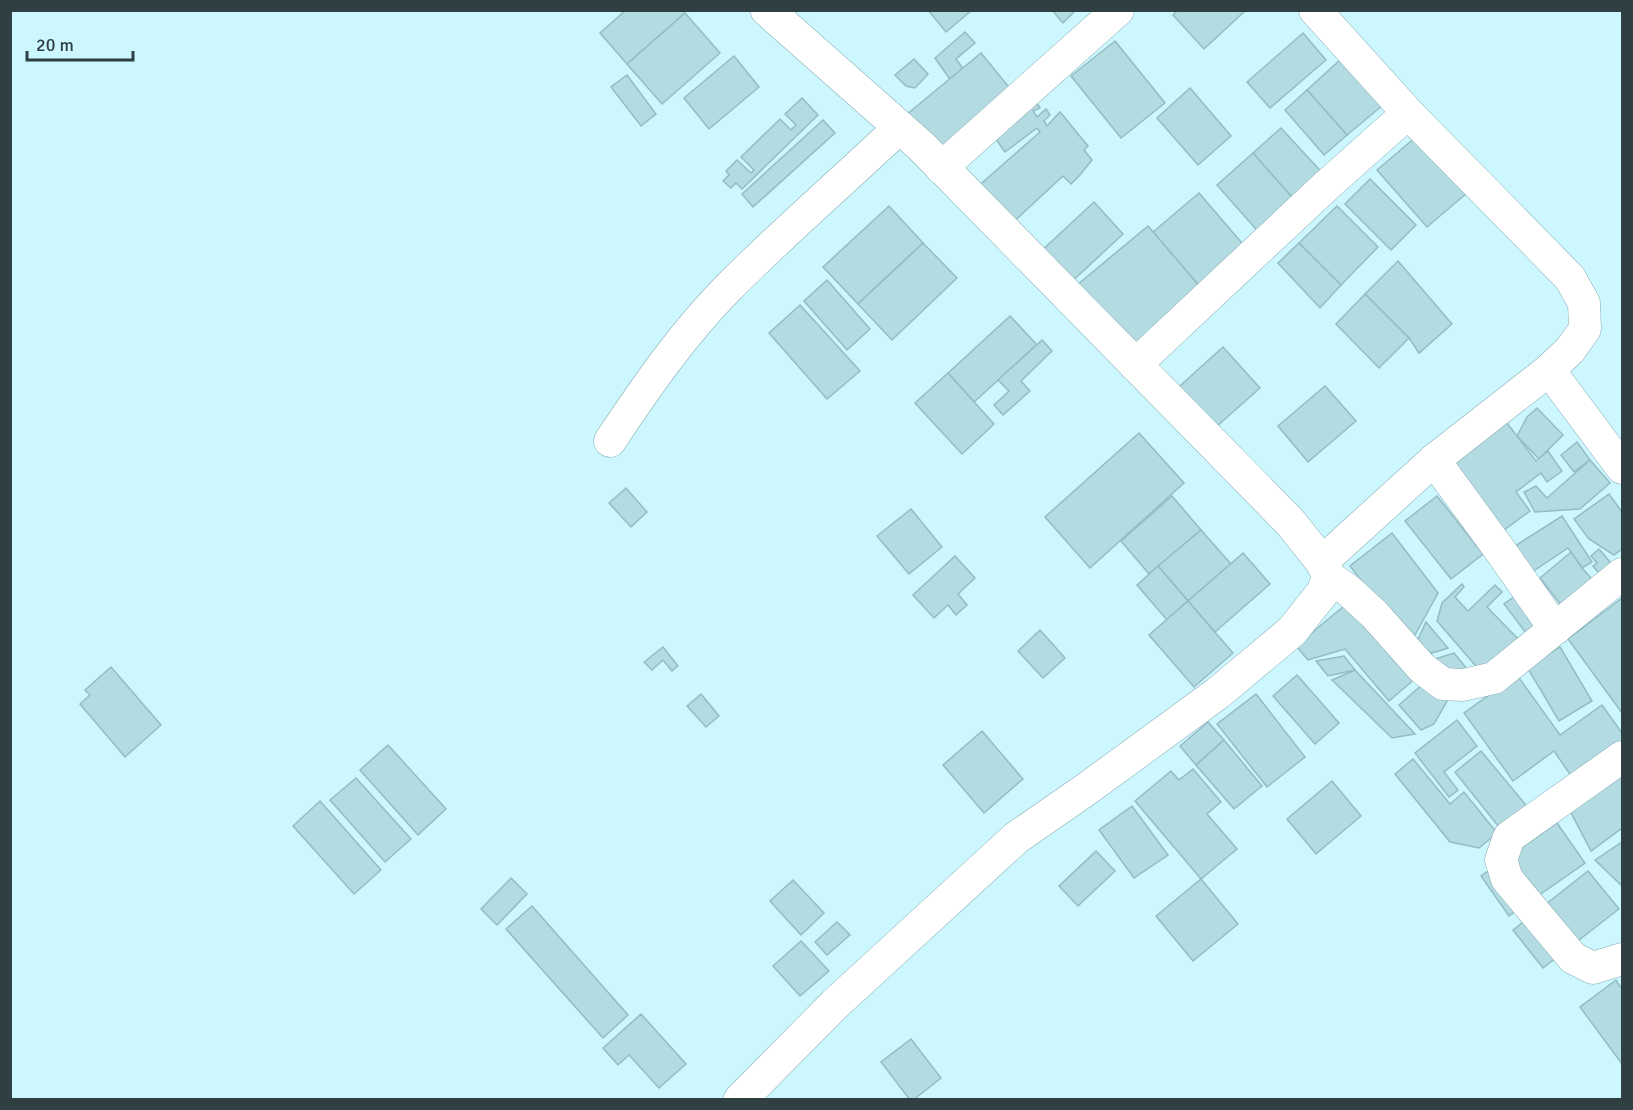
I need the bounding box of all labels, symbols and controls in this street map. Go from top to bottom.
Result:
scale bar [27,24,134,62]
text: 20 m [36,34,74,56]

